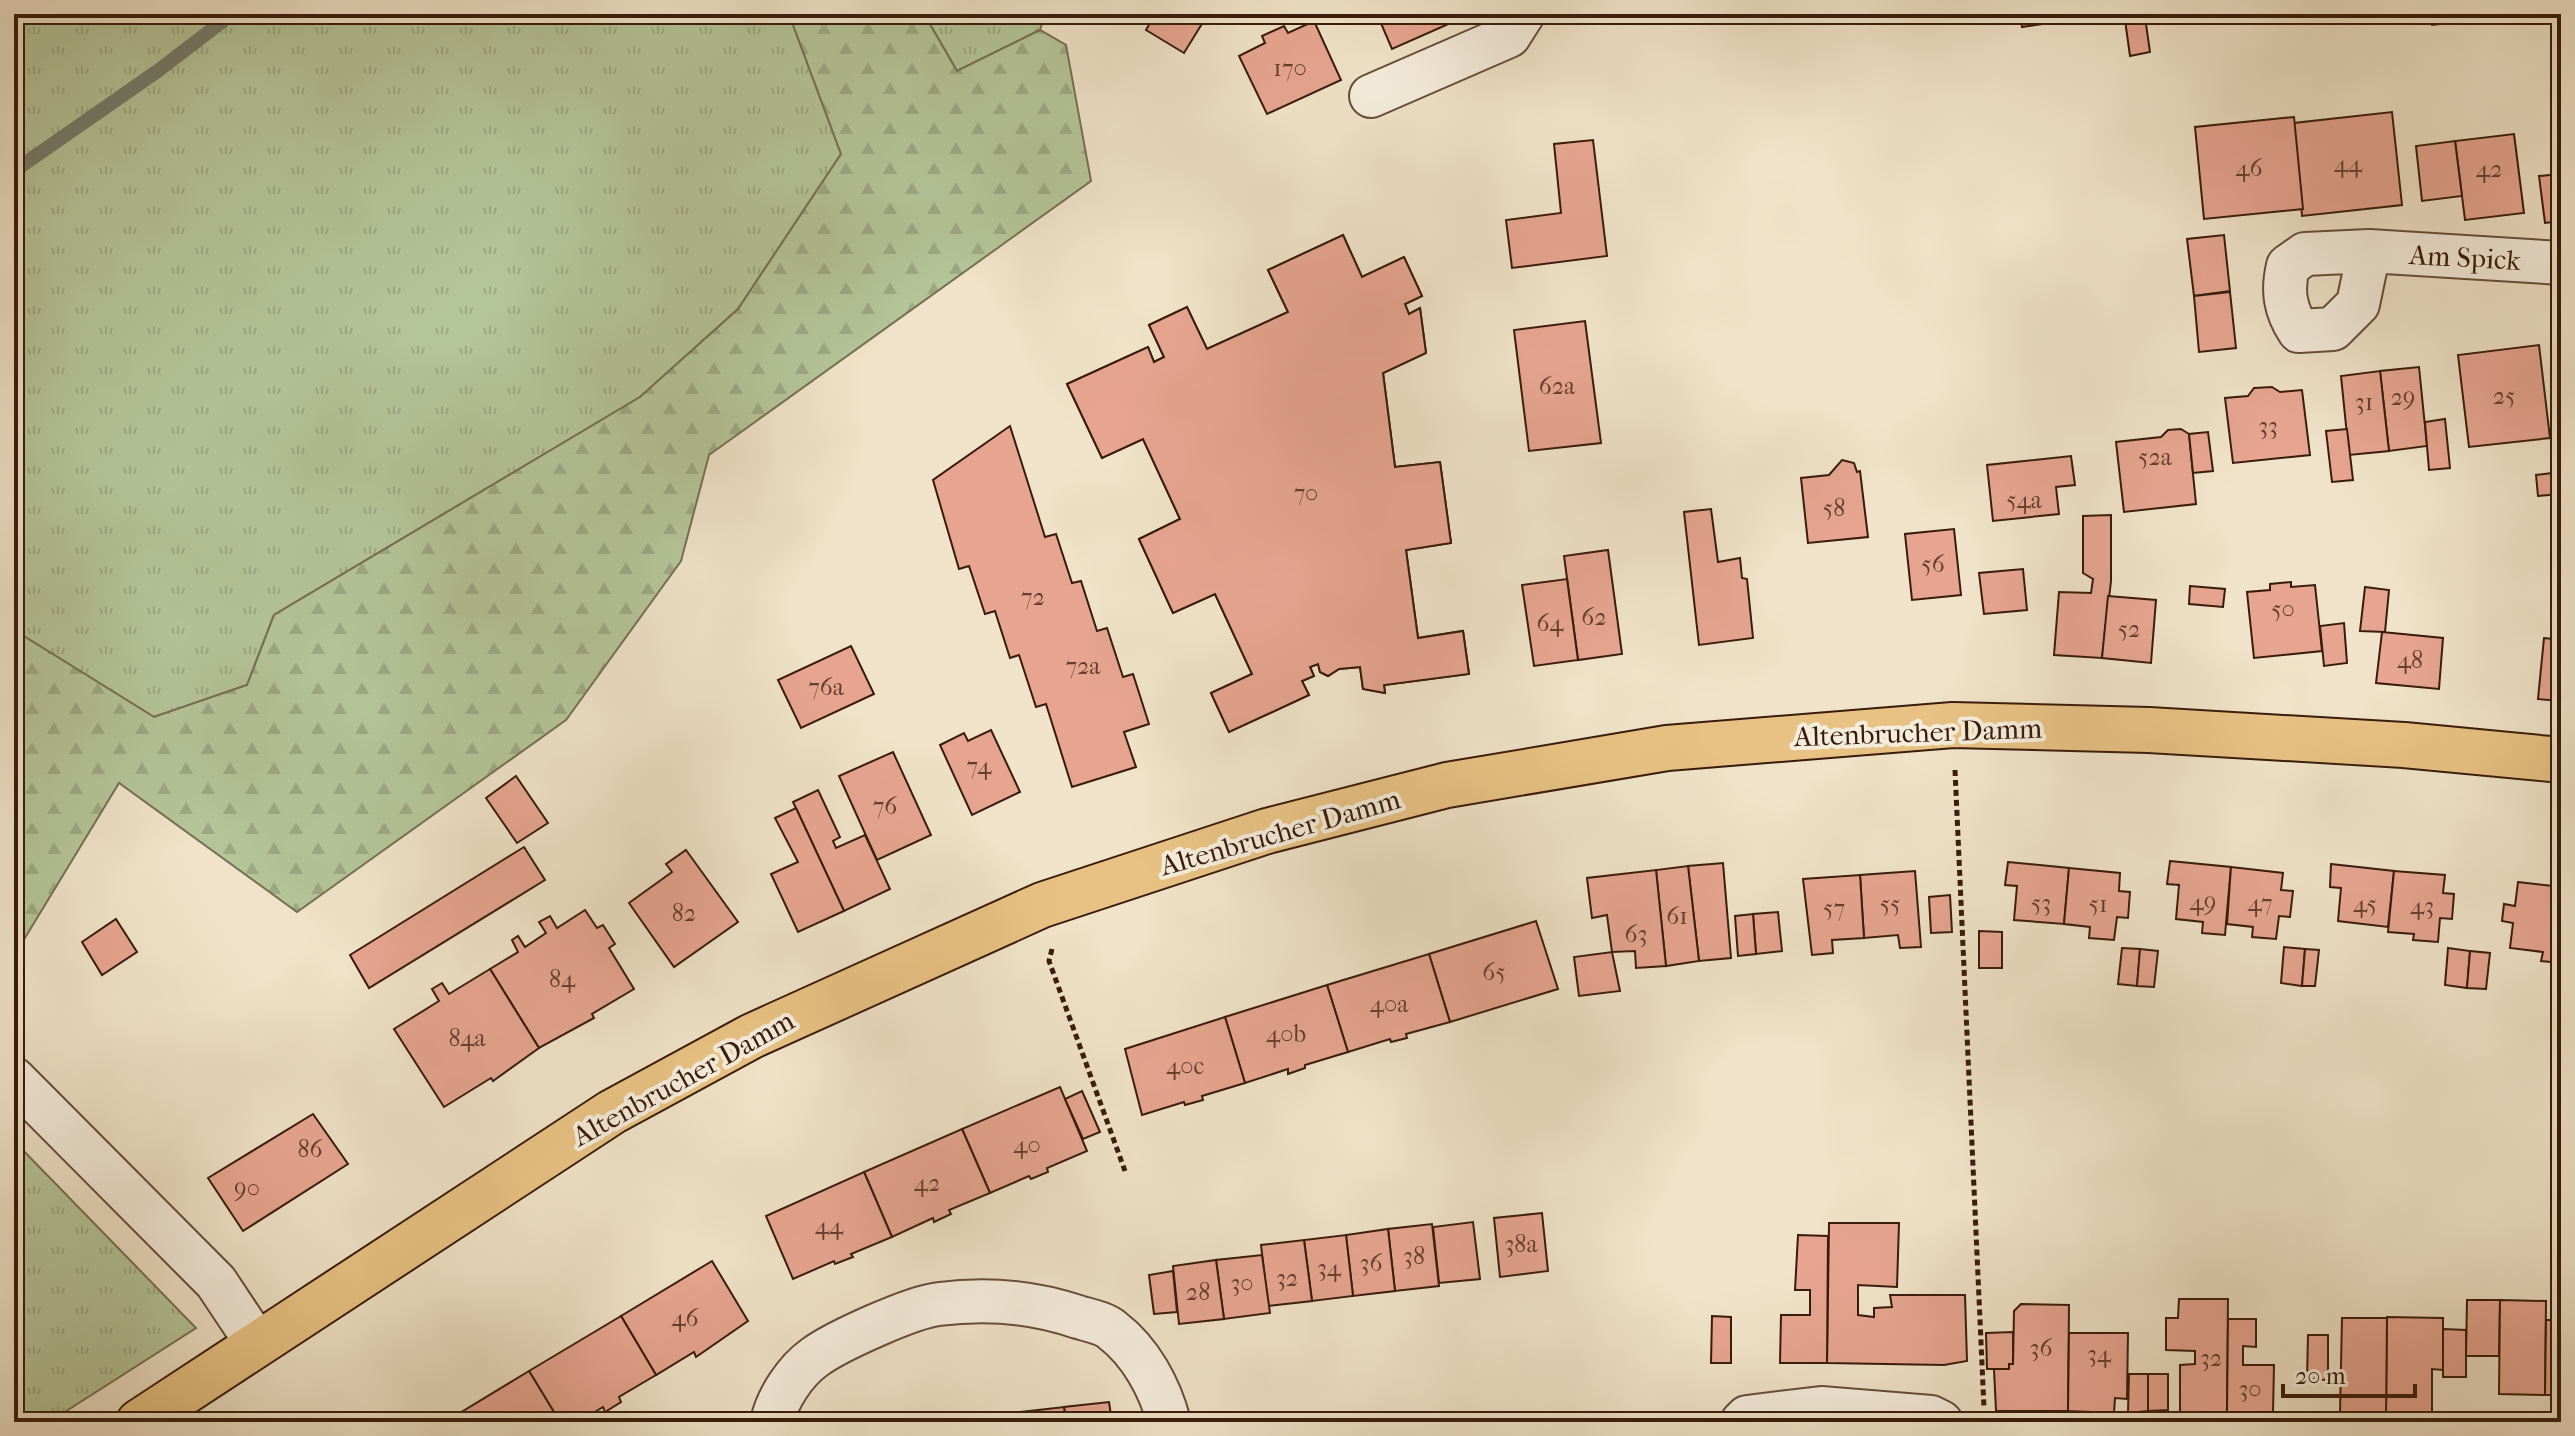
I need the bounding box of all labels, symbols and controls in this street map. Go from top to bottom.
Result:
house number: 170 [1273,54,1307,82]
house number: 44 [2334,150,2363,178]
house number: 46 [2235,154,2264,182]
house number: 42 [2476,155,2502,183]
street label: Am Spick [2407,238,2522,277]
house number: 62a [1539,372,1576,400]
house number: 25 [2493,382,2515,410]
house number: 29 [2391,383,2415,411]
house number: 31 [2355,388,2373,416]
house number: 33 [2258,412,2278,440]
house number: 52a [2138,443,2173,471]
house number: 70 [1294,479,1318,507]
house number: 54a [2006,486,2043,514]
house number: 58 [1823,494,1845,522]
house number: 56 [1921,550,1946,578]
house number: 72 [1021,583,1045,611]
house number: 50 [2271,595,2295,623]
house number: 62 [1581,603,1607,631]
house number: 64 [1536,609,1564,637]
house number: 52 [2118,615,2140,643]
house number: 48 [2397,646,2423,674]
house number: 72a [1066,652,1101,680]
house number: 76a [808,673,845,701]
street label: Altenbrucher Damm [1792,712,2043,753]
house number: 74 [966,752,992,780]
street label: Altenbrucher Damm [1155,782,1405,883]
house number: 76 [873,792,898,820]
house number: 49 [2190,888,2216,916]
house number: 53 [2031,889,2051,917]
house number: 47 [2247,889,2273,917]
house number: 55 [1880,890,1900,918]
house number: 51 [2089,890,2107,918]
house number: 45 [2353,890,2377,918]
house number: 43 [2410,892,2434,920]
house number: 57 [1823,894,1845,922]
house number: 82 [672,899,696,927]
house number: 61 [1666,902,1688,930]
house number: 63 [1625,920,1647,948]
house number: 65 [1482,958,1506,986]
house number: 84 [549,965,576,993]
house number: 40a [1370,990,1409,1018]
street label: Altenbrucher Damm [566,1003,800,1154]
house number: 40b [1266,1020,1306,1048]
house number: 84a [448,1024,487,1052]
house number: 40c [1166,1052,1204,1080]
house number: 40 [1013,1131,1041,1159]
house number: 86 [297,1135,324,1163]
house number: 42 [914,1169,940,1197]
house number: 90 [234,1174,260,1202]
house number: 44 [815,1212,844,1240]
house number: 38a [1505,1230,1538,1258]
house number: 38 [1403,1242,1425,1270]
house number: 36 [1360,1249,1383,1277]
house number: 34 [1317,1254,1342,1282]
house number: 32 [1276,1264,1298,1292]
house number: 30 [1230,1269,1254,1297]
house number: 28 [1186,1278,1210,1306]
house number: 46 [671,1304,700,1332]
house number: 36 [2030,1334,2053,1362]
house number: 34 [2087,1340,2112,1368]
house number: 32 [2200,1344,2222,1372]
scale bar [2283,1348,2415,1398]
text: 20 m [2295,1362,2346,1390]
house number: 30 [2238,1375,2262,1403]

